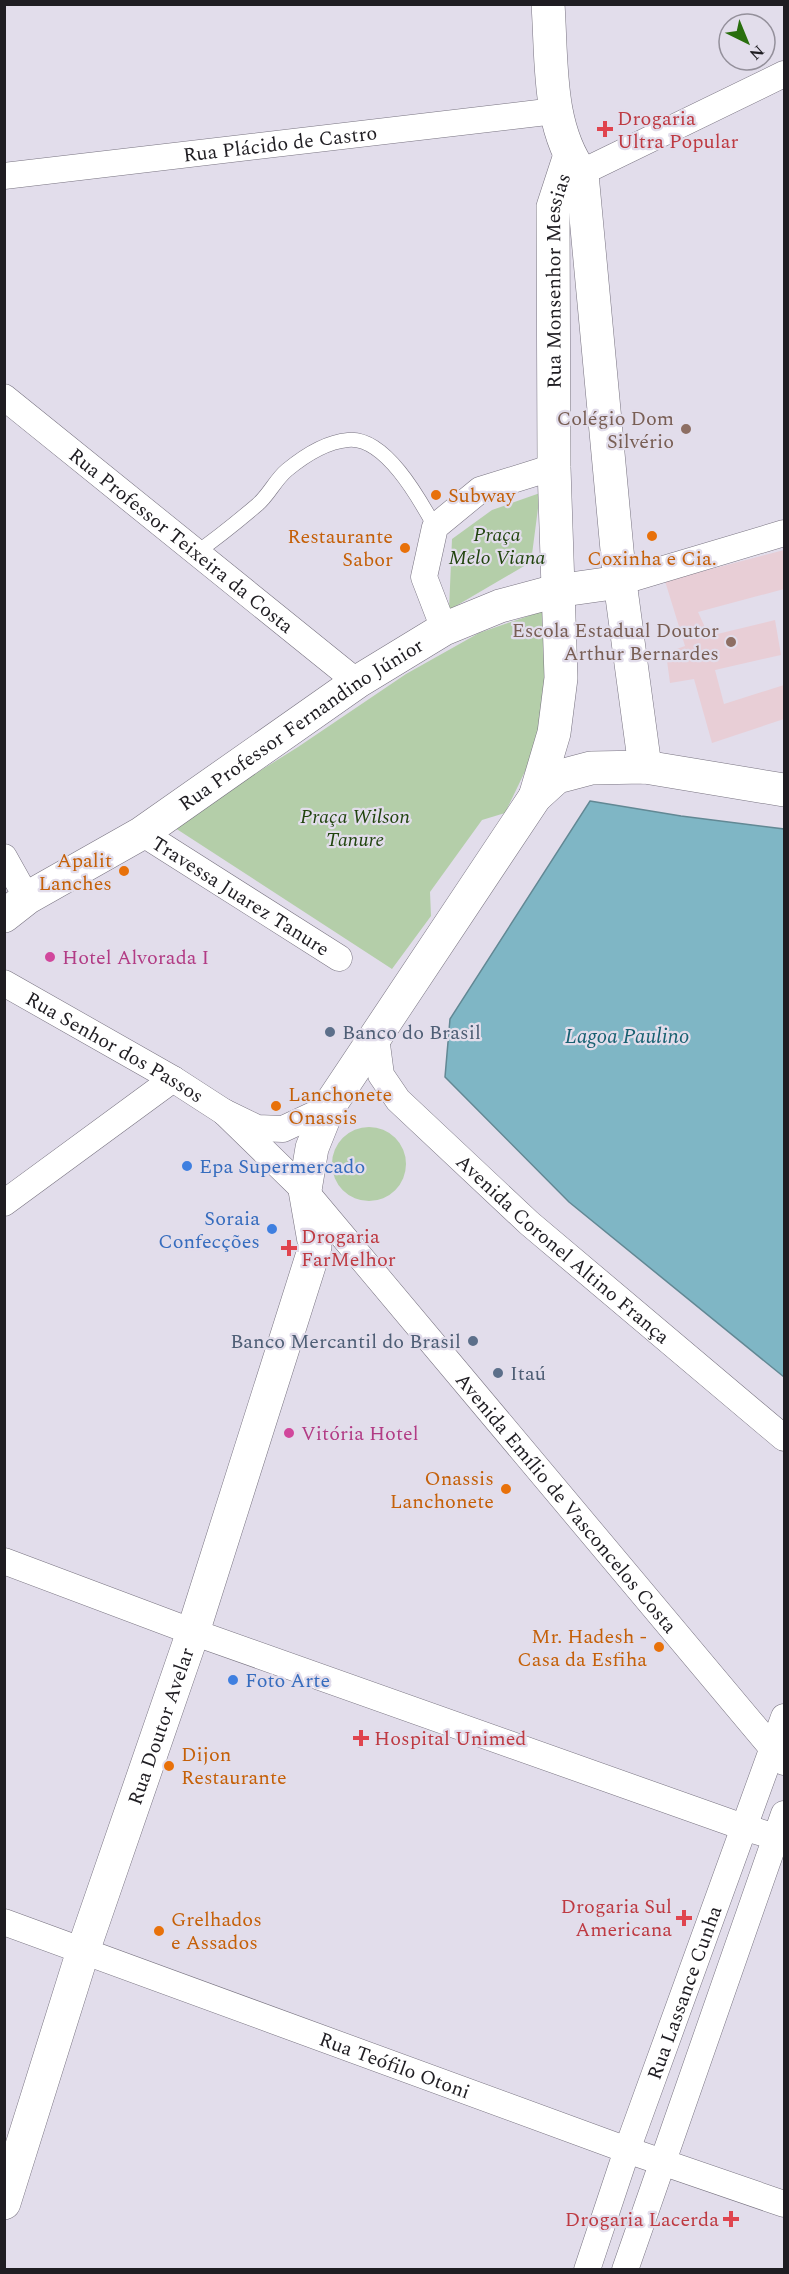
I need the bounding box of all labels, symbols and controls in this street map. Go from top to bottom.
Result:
north arrow [717,12,777,72]
text: N [744,39,770,65]
place label: Drogaria Ultra Popular [617,104,738,157]
street label: Rua Plácido de Castro [182,118,379,171]
marker: Drogaria Ultra Popular [598,122,612,136]
street label: Rua Monsenhor Messias [539,169,579,389]
place label: Colégio Dom Silvério [557,404,674,457]
marker: Colégio Dom Silvério [679,422,693,436]
street label: Rua Professor Teixeira da Costa [62,441,300,641]
place label: Subway [448,481,517,511]
marker: Subway [429,488,443,502]
park label: Praça Melo Viana [448,520,546,573]
place label: Restaurante Sabor [287,522,393,575]
marker: Coxinha e Cia. [645,529,659,543]
marker: Restaurante Sabor [398,541,412,555]
place label: Coxinha e Cia. [587,544,717,574]
place label: Escola Estadual Doutor Arthur Bernardes [512,616,719,669]
street label: Rua Professor Fernandino Júnior [173,631,430,819]
marker: Escola Estadual Doutor Arthur Bernardes [724,635,738,649]
park label: Praça Wilson Tanure [300,802,410,855]
street label: Travessa Juarez Tanure [145,829,335,964]
place label: Apalit Lanches [38,846,112,899]
marker: Apalit Lanches [117,864,131,878]
place label: Hotel Alvorada I [62,943,209,973]
marker: Hotel Alvorada I [43,950,57,964]
street label: Rua Senhor dos Passos [20,984,209,1111]
place label: Banco do Brasil [342,1018,481,1048]
water label: Lagoa Paulino [565,1021,689,1053]
marker: Banco do Brasil [323,1025,337,1039]
place label: Lanchonete Onassis [288,1080,392,1133]
marker: Lanchonete Onassis [269,1099,283,1113]
street label: Avenida Coronel Altino França [449,1148,676,1352]
place label: Epa Supermercado [199,1152,365,1182]
marker: Epa Supermercado [180,1159,194,1173]
place label: Soraia Confecções [158,1204,260,1257]
marker: Soraia Confecções [265,1222,279,1236]
place label: Drogaria FarMelhor [301,1222,396,1275]
marker: Drogaria FarMelhor [282,1241,296,1255]
place label: Banco Mercantil do Brasil [230,1327,461,1357]
marker: Banco Mercantil do Brasil [466,1334,480,1348]
place label: Itaú [510,1359,546,1389]
street label: Avenida Emílio de Vasconcelos Costa [447,1366,684,1640]
marker: Itaú [491,1366,505,1380]
place label: Vitória Hotel [301,1419,419,1449]
marker: Vitória Hotel [282,1426,296,1440]
place label: Onassis Lanchonete [390,1464,494,1517]
marker: Onassis Lanchonete [499,1482,513,1496]
place label: Mr. Hadesh - Casa da Esfiha [517,1622,647,1675]
marker: Mr. Hadesh - Casa da Esfiha [652,1640,666,1654]
street label: Rua Doutor Avelar [120,1644,203,1809]
place label: Foto Arte [245,1666,330,1696]
marker: Foto Arte [226,1673,240,1687]
place label: Hospital Unimed [374,1724,527,1754]
marker: Hospital Unimed [352,1729,370,1747]
place label: Dijon Restaurante [181,1740,287,1793]
marker: Dijon Restaurante [162,1759,176,1773]
place label: Drogaria Sul Americana [561,1892,672,1945]
street label: Rua Lassance Cunha [640,1901,730,2084]
place label: Grelhados e Assados [171,1905,262,1958]
marker: Drogaria Sul Americana [677,1911,691,1925]
marker: Grelhados e Assados [152,1924,166,1938]
street label: Rua Teófilo Otoni [315,2025,474,2107]
place label: Drogaria Lacerda [565,2205,719,2235]
marker: Drogaria Lacerda [724,2212,738,2226]

